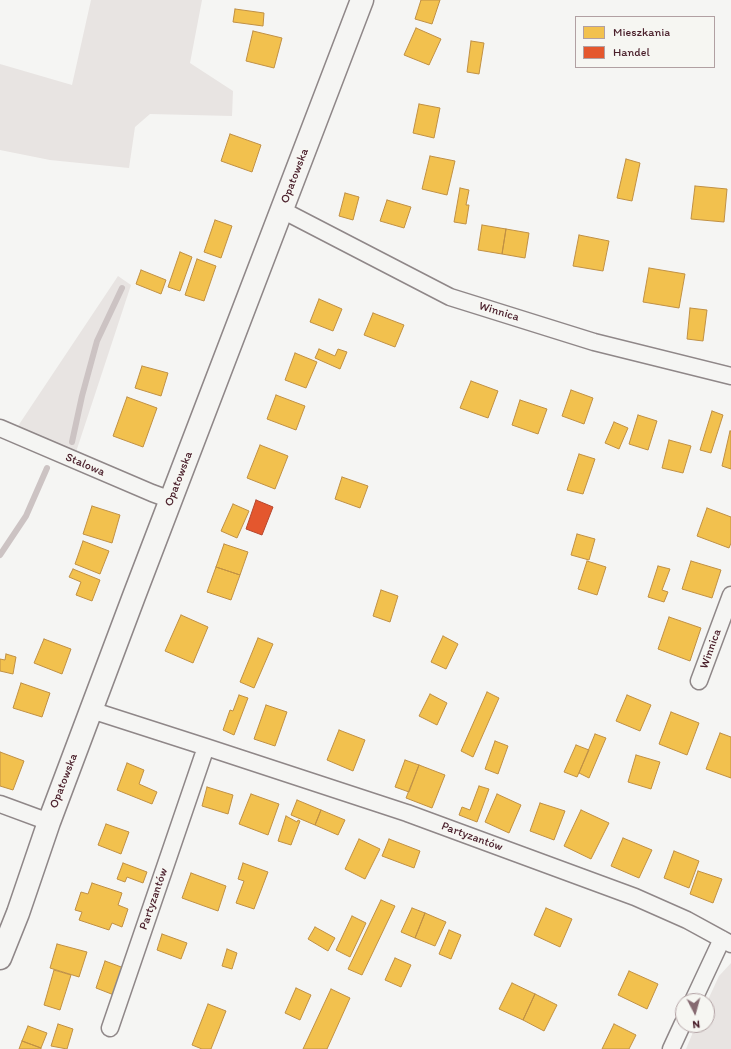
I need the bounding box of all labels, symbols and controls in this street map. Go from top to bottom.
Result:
legend [575,16,715,68]
text: Mieszkania [613,25,670,39]
text: Handel [613,45,650,59]
street label: Opatowska [278,146,312,206]
street label: Winnica [477,299,521,325]
street label: Opatowska [162,449,196,509]
street label: Stalowa [63,450,107,480]
street label: Winnica [697,627,725,671]
street label: Opatowska [47,751,81,811]
street label: Partyzantów [439,819,505,855]
street label: Partyzantów [137,866,171,932]
north arrow [675,993,715,1033]
text: N [692,1018,701,1031]

